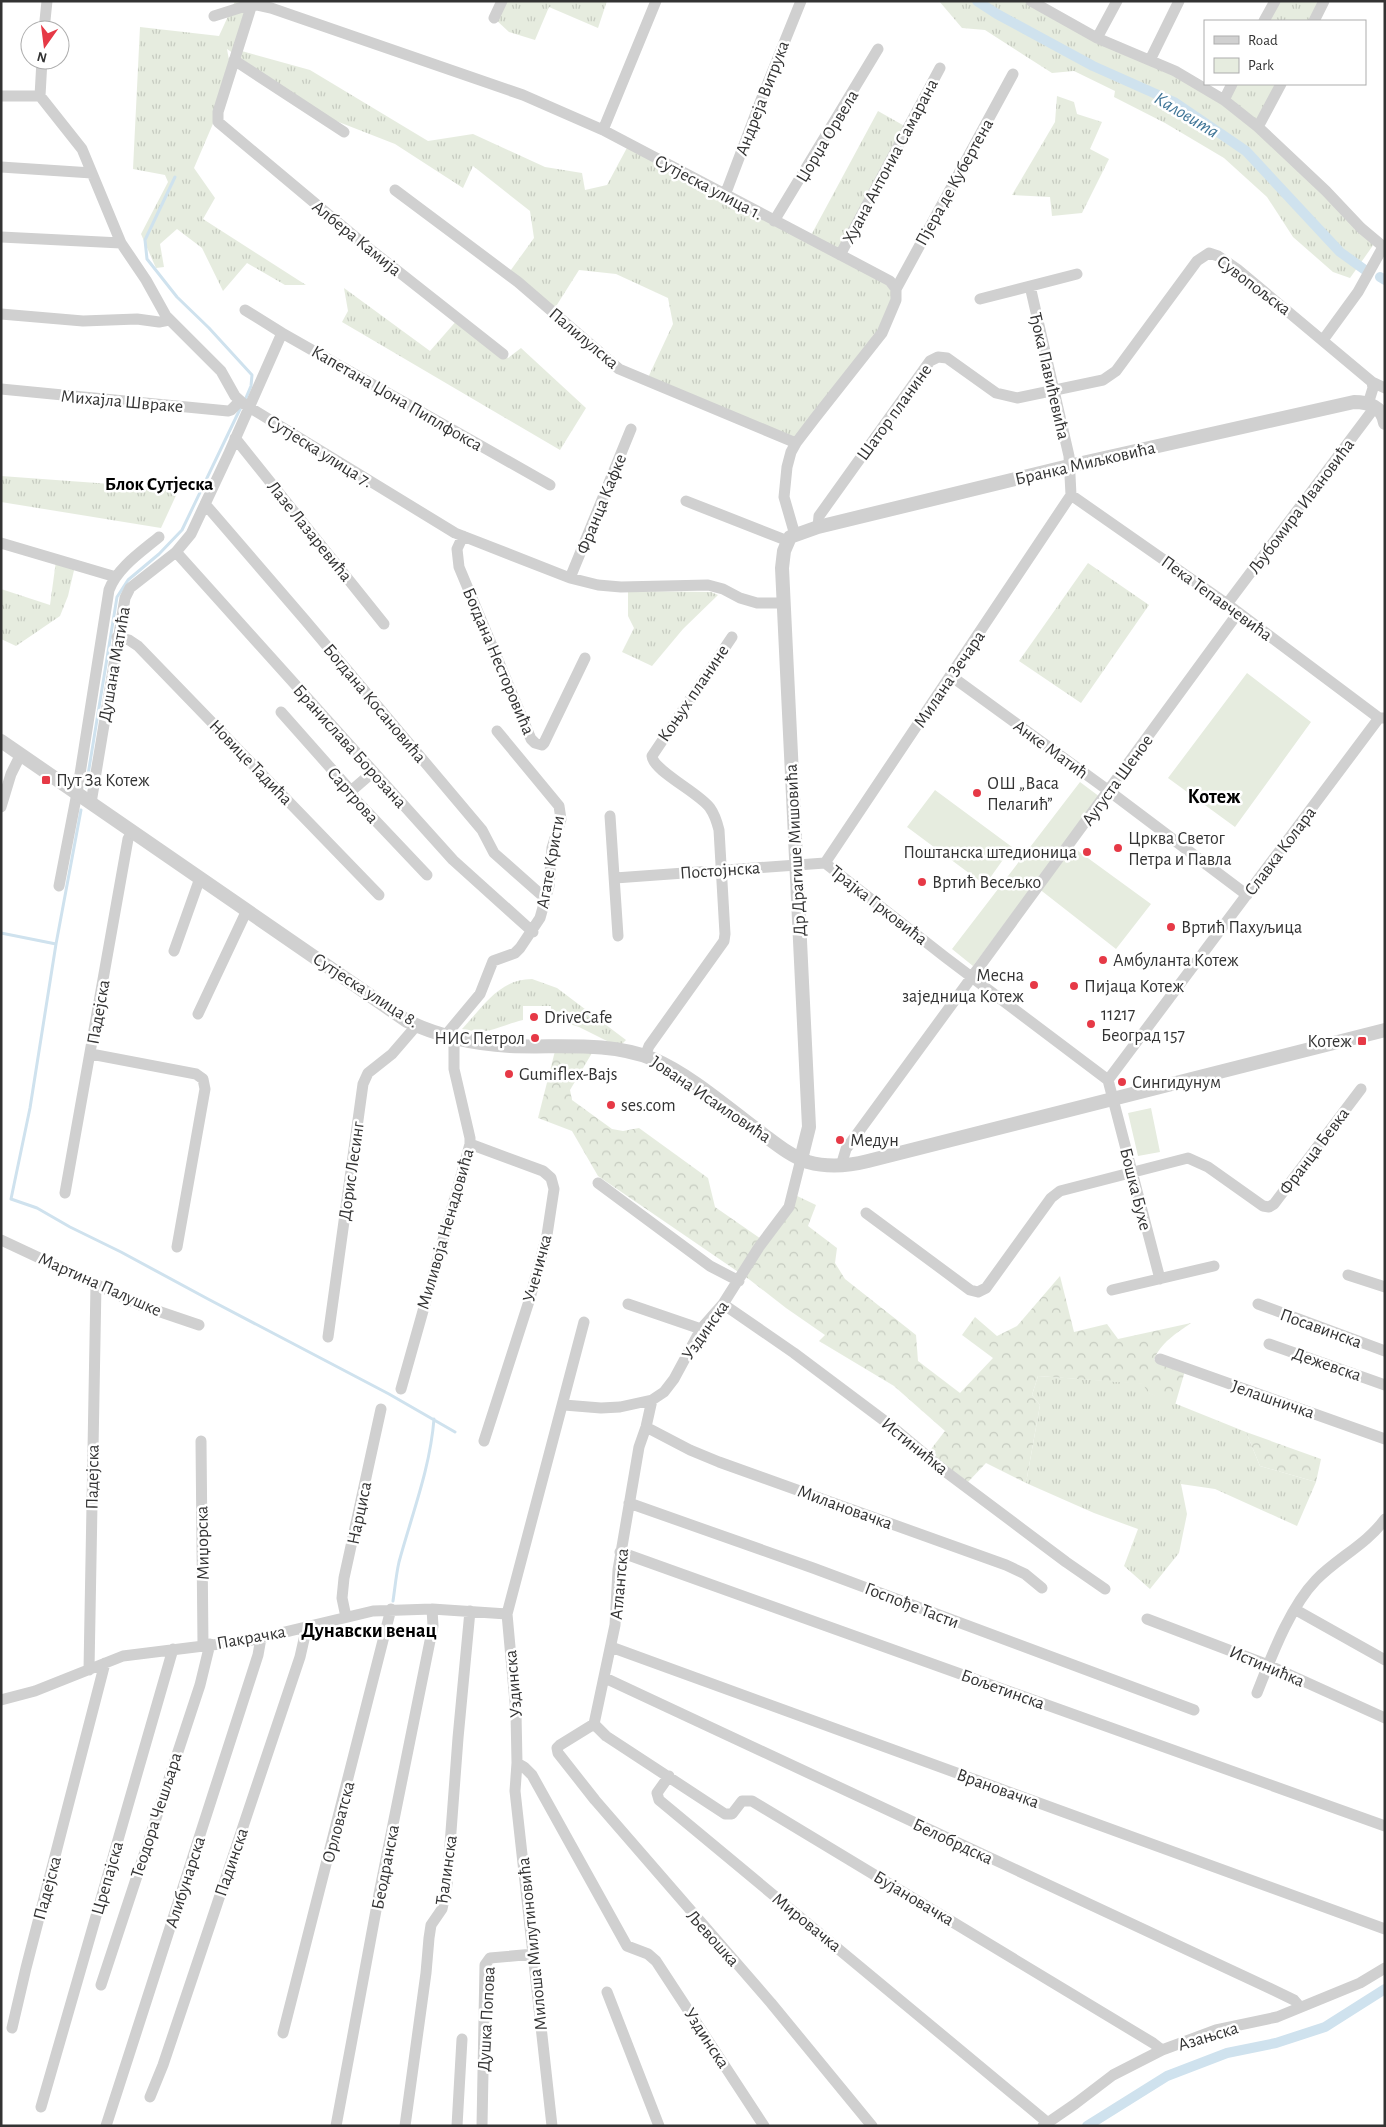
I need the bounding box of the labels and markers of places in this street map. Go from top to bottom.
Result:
place label: Пут За Котеж [56,772,150,790]
marker: Пут За Котеж [40,774,52,786]
place label: ОШ „Васа Пелагић” [987,775,1059,814]
marker: ОШ „Васа Пелагић” [971,787,983,799]
place label: Црква Светог Петра и Павла [1128,830,1232,869]
marker: Црква Светог Петра и Павла [1112,842,1124,854]
place label: Поштанска штедионица [903,844,1077,862]
marker: Поштанска штедионица [1081,846,1093,858]
place label: Вртић Весељко [932,874,1041,892]
marker: Вртић Весељко [916,876,928,888]
place label: Вртић Пахуљица [1181,919,1302,937]
marker: Вртић Пахуљица [1165,921,1177,933]
place label: Амбуланта Котеж [1113,951,1239,970]
marker: Амбуланта Котеж [1097,954,1109,966]
place label: Месна заједница Котеж [902,967,1024,1006]
place label: Пијаца Котеж [1084,978,1184,996]
marker: Месна заједница Котеж [1028,979,1040,991]
marker: Пијаца Котеж [1068,980,1080,992]
place label: 11217 Београд 157 [1101,1006,1185,1045]
place label: DriveCafe [544,1009,612,1027]
marker: DriveCafe [528,1011,540,1023]
marker: 11217 Београд 157 [1085,1018,1097,1030]
place label: НИС Петрол [434,1030,525,1048]
marker: НИС Петрол [529,1032,541,1044]
place label: Котеж [1307,1033,1352,1051]
marker: Котеж [1356,1035,1368,1047]
place label: Gumiflex-Bajs [519,1066,617,1084]
marker: Gumiflex-Bajs [503,1068,515,1080]
place label: Сингидунум [1132,1074,1221,1092]
marker: Сингидунум [1116,1076,1128,1088]
place label: ses.com [621,1097,676,1115]
marker: ses.com [605,1099,617,1111]
place label: Медун [850,1132,899,1150]
marker: Медун [834,1134,846,1146]

